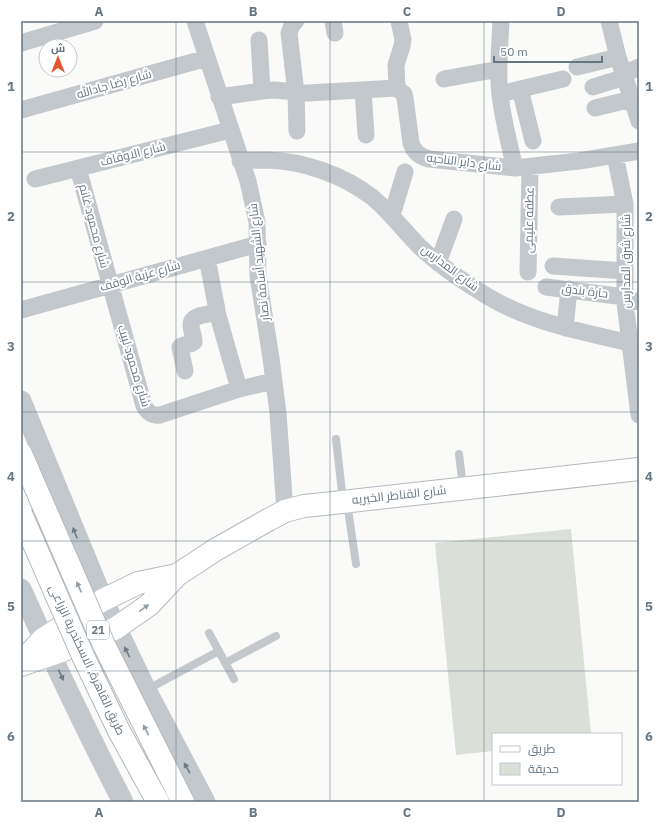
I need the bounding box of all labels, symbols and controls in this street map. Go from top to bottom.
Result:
text: A [95,3,104,20]
text: B [249,3,258,20]
text: C [403,3,412,20]
text: D [556,3,566,20]
north arrow [38,38,78,78]
scale bar [494,38,602,64]
text: ش [51,41,65,55]
text: 50 m [500,44,528,59]
street label: شارع رضا جادالله [75,66,153,102]
text: 1 [7,78,15,95]
text: 1 [645,78,653,95]
street label: شارع الاوقاف [99,138,167,170]
street label: شارع داير الناحيه [426,149,502,175]
street label: شارع محمود غانم [75,182,113,270]
street label: عطفه عليمى [520,187,537,253]
street label: شارع الشهيد أسامة نصار [245,202,273,322]
text: 2 [7,208,15,225]
text: 2 [645,208,653,225]
street label: شارع شرق المدارس [618,214,634,308]
street label: شارع المدارس [418,241,482,295]
street label: شارع عزبة الوقف [98,257,182,295]
street label: حارة بندق [561,280,609,301]
street label: شارع محمود لبيب [114,323,154,409]
text: 3 [7,338,15,355]
text: 3 [645,338,653,355]
text: 4 [7,468,15,485]
text: 4 [645,468,653,485]
street label: شارع القناطر الخيريه [351,482,447,508]
one-way arrow [72,528,78,539]
one-way arrow [76,581,82,592]
street label: طريق القاهرة, الاسكندرية الزراعى [46,582,129,737]
text: 5 [7,598,15,615]
text: 5 [645,598,653,615]
one-way arrow [139,603,150,612]
road number: 21 [87,621,109,639]
one-way arrow [124,646,131,658]
one-way arrow [58,670,64,681]
one-way arrow [143,724,149,735]
text: 6 [7,728,15,745]
text: 6 [645,728,653,745]
legend [492,733,622,785]
text: طريق [528,741,556,756]
text: حديقة [528,761,559,776]
one-way arrow [183,762,190,774]
text: A [95,804,104,821]
text: B [249,804,258,821]
text: C [403,804,412,821]
text: D [556,804,566,821]

